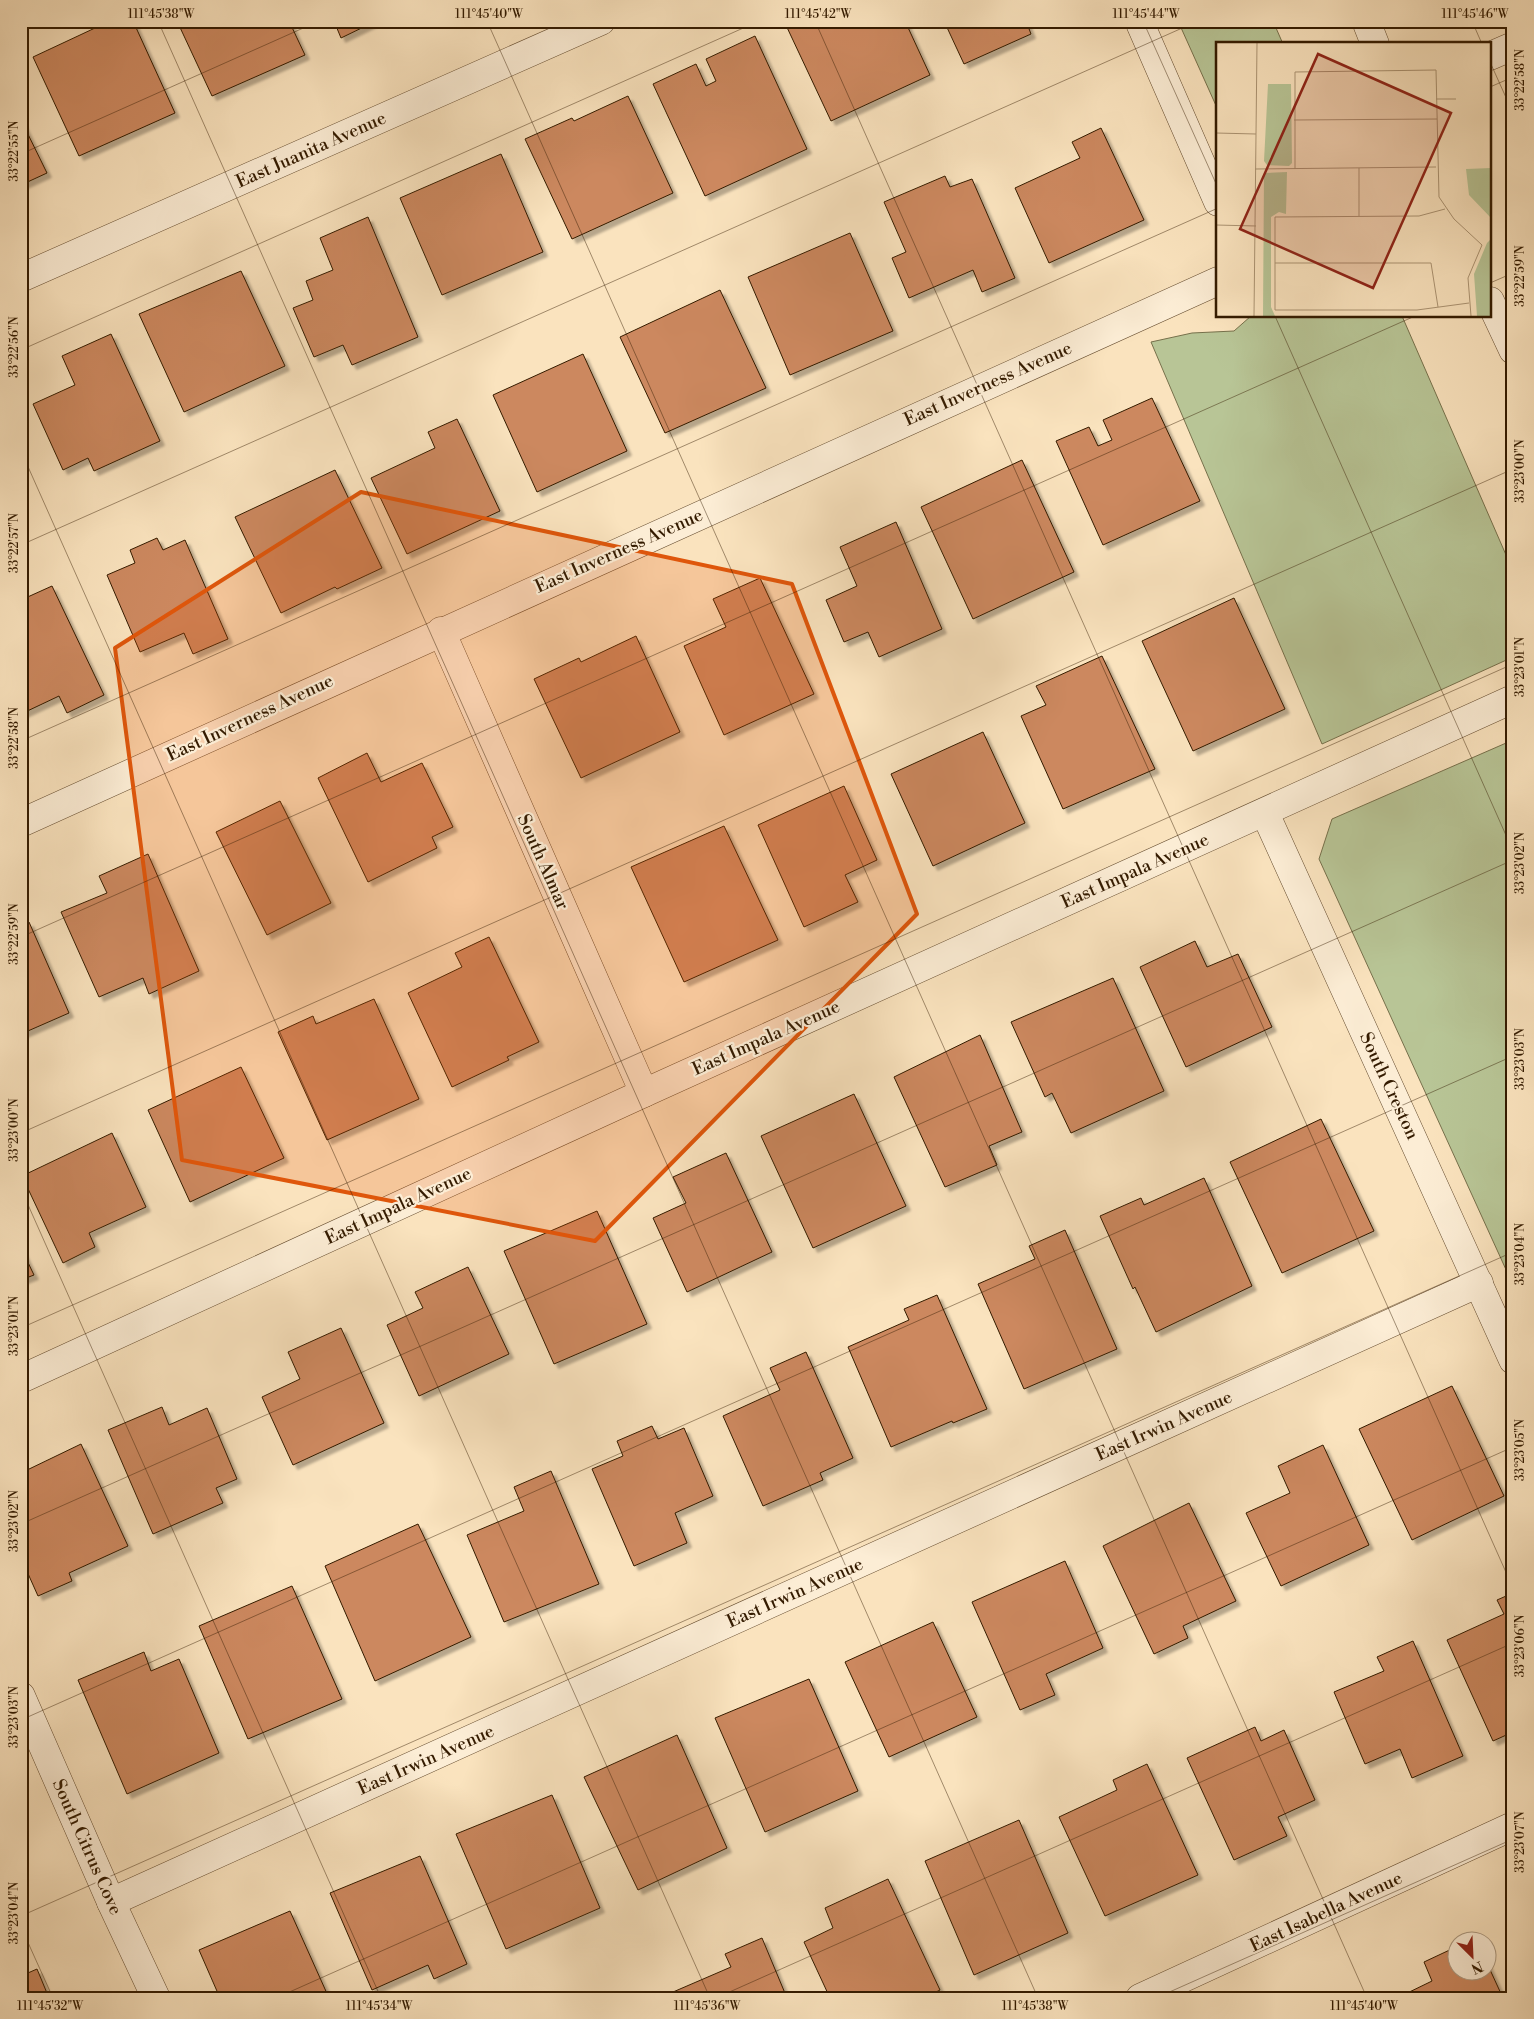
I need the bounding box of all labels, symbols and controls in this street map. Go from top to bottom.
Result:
text: 111°45'38"W [128,7,195,22]
text: 111°45'40"W [455,7,524,22]
text: 111°45'42"W [785,7,852,22]
text: 111°45'44"W [1112,7,1181,22]
text: 111°45'46"W [1441,7,1510,22]
inset map [1216,42,1492,318]
text: 33°22'58"N [1513,49,1528,111]
street label: East Juanita Avenue [232,107,390,193]
text: 33°22'55"N [7,121,22,181]
text: 33°22'59"N [1513,245,1528,307]
text: 33°22'56"N [7,316,22,378]
street label: East Inverness Avenue [900,337,1076,431]
text: 33°23'00"N [1513,439,1528,503]
street label: East Inverness Avenue [531,504,707,598]
text: 33°22'57"N [7,513,22,573]
text: 33°23'01"N [1513,637,1528,697]
street label: East Inverness Avenue [163,669,337,767]
text: 33°22'58"N [7,707,22,769]
street label: South Almar [512,811,574,913]
street label: East Impala Avenue [1058,828,1212,914]
text: 33°23'02"N [1513,832,1528,894]
text: 33°22'59"N [7,903,22,965]
street label: East Impala Avenue [689,995,843,1081]
text: 33°23'03"N [1513,1028,1528,1090]
street label: South Creston [1354,1029,1424,1144]
text: 33°23'00"N [7,1098,22,1162]
street label: East Impala Avenue [321,1162,475,1250]
text: 33°23'04"N [1513,1223,1528,1285]
text: 33°23'01"N [7,1296,22,1356]
street label: East Irwin Avenue [1092,1386,1236,1466]
text: 33°23'05"N [1513,1419,1528,1481]
text: 33°23'02"N [7,1490,22,1552]
street label: East Irwin Avenue [723,1553,867,1633]
text: 33°23'06"N [1513,1615,1528,1677]
text: 33°23'03"N [7,1686,22,1748]
street label: East Irwin Avenue [354,1720,498,1800]
street label: South Citrus Cove [47,1776,127,1918]
text: 33°23'07"N [1513,1811,1528,1873]
street label: East Isabella Avenue [1246,1867,1406,1957]
text: 33°23'04"N [7,1882,22,1944]
north arrow [1446,1932,1496,1982]
text: N [1468,1956,1486,1977]
text: 111°45'32"W [17,1999,84,2014]
text: 111°45'34"W [346,1999,413,2014]
text: 111°45'36"W [674,1999,741,2014]
text: 111°45'38"W [1002,1999,1069,2014]
text: 111°45'40"W [1330,1999,1399,2014]

